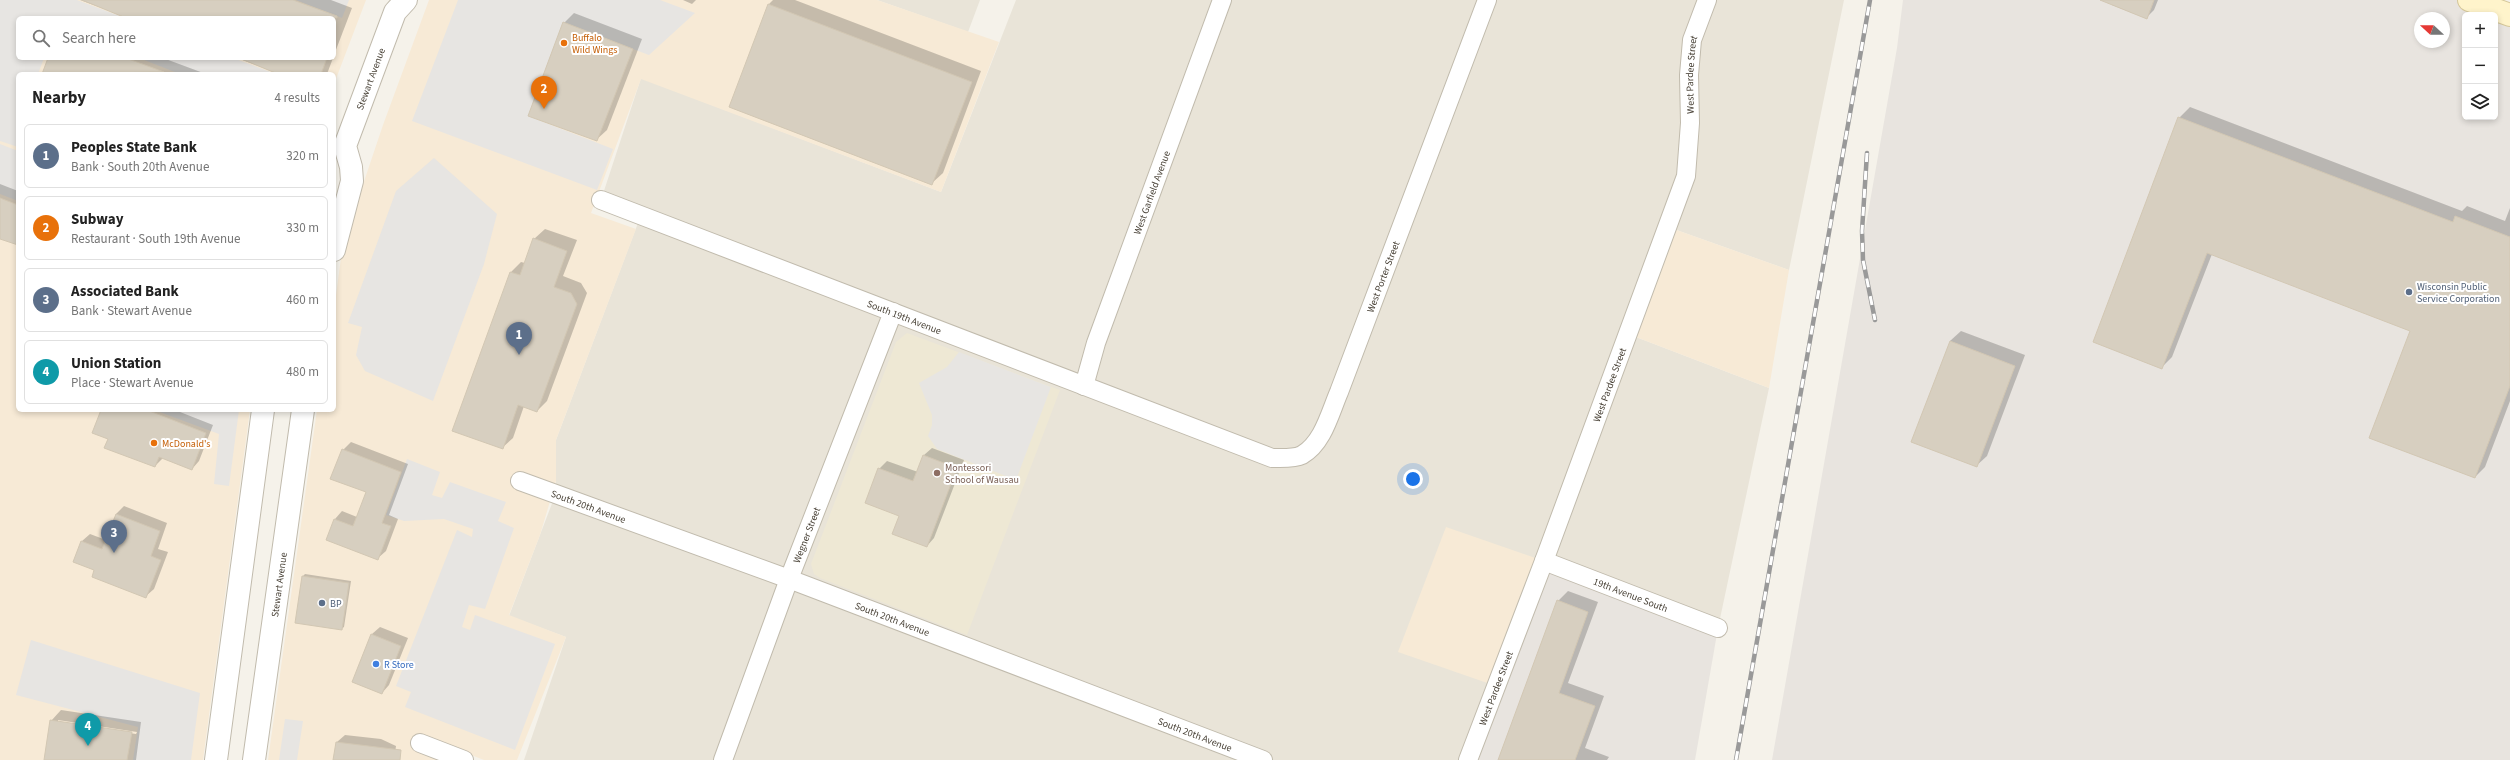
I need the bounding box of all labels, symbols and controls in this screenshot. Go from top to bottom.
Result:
north arrow [2414,12,2450,48]
map controls [2462,12,2498,120]
button: + [2462,12,2498,48]
search box [16,16,336,60]
icon: search [30,27,52,49]
text: Search here [62,28,136,49]
place label: Buffalo Wild Wings [572,31,617,57]
street label: West Pardee Street [1683,33,1701,114]
marker: Buffalo Wild Wings [559,38,569,48]
street label: Stewart Avenue [353,46,389,112]
button: − [2462,48,2498,84]
pin: 2 [531,76,557,109]
button: layers [2462,84,2498,120]
text: Nearby [32,86,86,110]
text: 4 results [275,89,320,107]
text: Peoples State Bank [71,137,197,158]
text: 1 [43,147,49,165]
text: 320 m [286,147,319,165]
street label: West Garfield Avenue [1130,149,1174,237]
text: Bank · South 20th Avenue [71,158,209,176]
text: Subway [71,209,124,230]
text: 2 [43,219,49,237]
text: 330 m [286,219,319,237]
text: Restaurant · South 19th Avenue [71,230,241,248]
street label: West Porter Street [1364,239,1404,315]
place label: Wisconsin Public Service Corporation [2417,280,2500,306]
text: Associated Bank [71,281,179,302]
marker: Wisconsin Public Service Corporation [2404,287,2414,297]
text: 3 [43,291,49,309]
text: 460 m [286,291,319,309]
street label: South 19th Avenue [865,297,943,338]
text: Bank · Stewart Avenue [71,302,192,320]
pin: 1 [506,322,532,355]
street label: West Pardee Street [1590,345,1630,424]
text: Union Station [71,353,161,374]
text: 4 [43,363,49,381]
text: 480 m [286,363,319,381]
text: Place · Stewart Avenue [71,374,193,392]
place label: McDonald's [162,437,211,451]
marker: McDonald's [149,438,159,448]
place label: Montessori School of Wausau [945,461,1019,487]
marker: Montessori School of Wausau [932,468,942,478]
your location [1403,469,1423,489]
street label: South 20th Avenue [549,487,628,527]
street label: Wegner Street [790,505,825,565]
pin: 3 [101,520,127,553]
street label: Stewart Avenue [268,552,291,618]
street label: 19th Avenue South [1591,575,1670,616]
place label: BP [330,597,342,611]
marker: BP [317,598,327,608]
street label: South 20th Avenue [853,599,931,640]
street label: West Pardee Street [1476,649,1517,728]
place label: R Store [384,658,414,672]
marker: R Store [371,659,381,669]
pin: 4 [75,713,101,746]
street label: South 20th Avenue [1155,714,1234,756]

